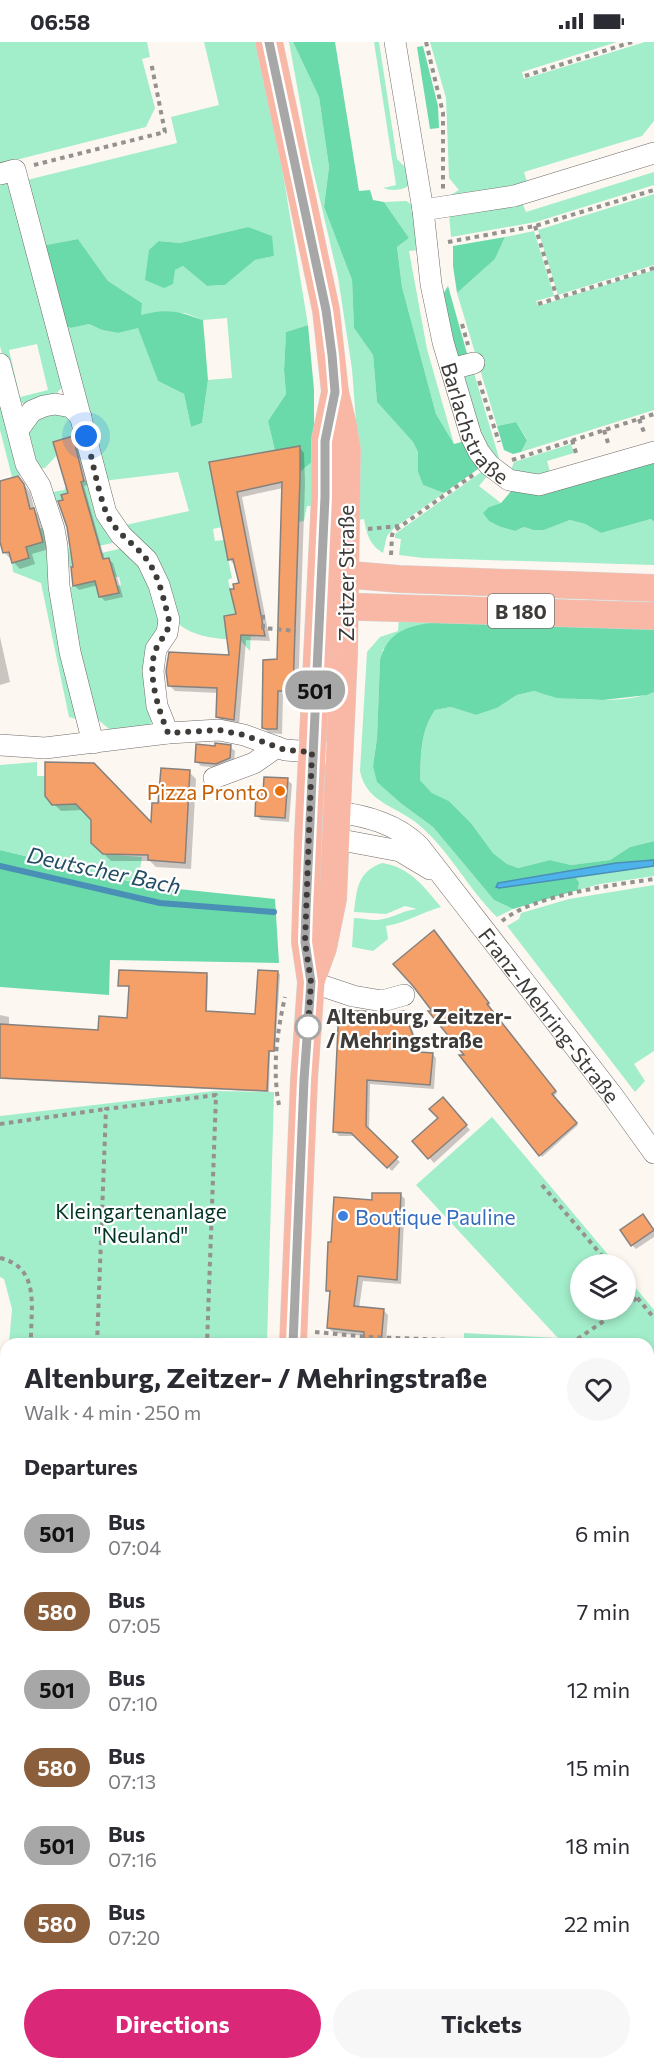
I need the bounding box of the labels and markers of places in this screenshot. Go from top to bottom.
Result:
place label: Pizza Pronto [147,779,268,804]
marker: Pizza Pronto [273,784,287,798]
place label: Altenburg, Zeitzer- / Mehringstraße [326,1003,512,1052]
marker: Altenburg, Zeitzer- / Mehringstraße [295,1014,321,1040]
place label: Boutique Pauline [355,1204,516,1229]
marker: Boutique Pauline [336,1209,350,1223]

